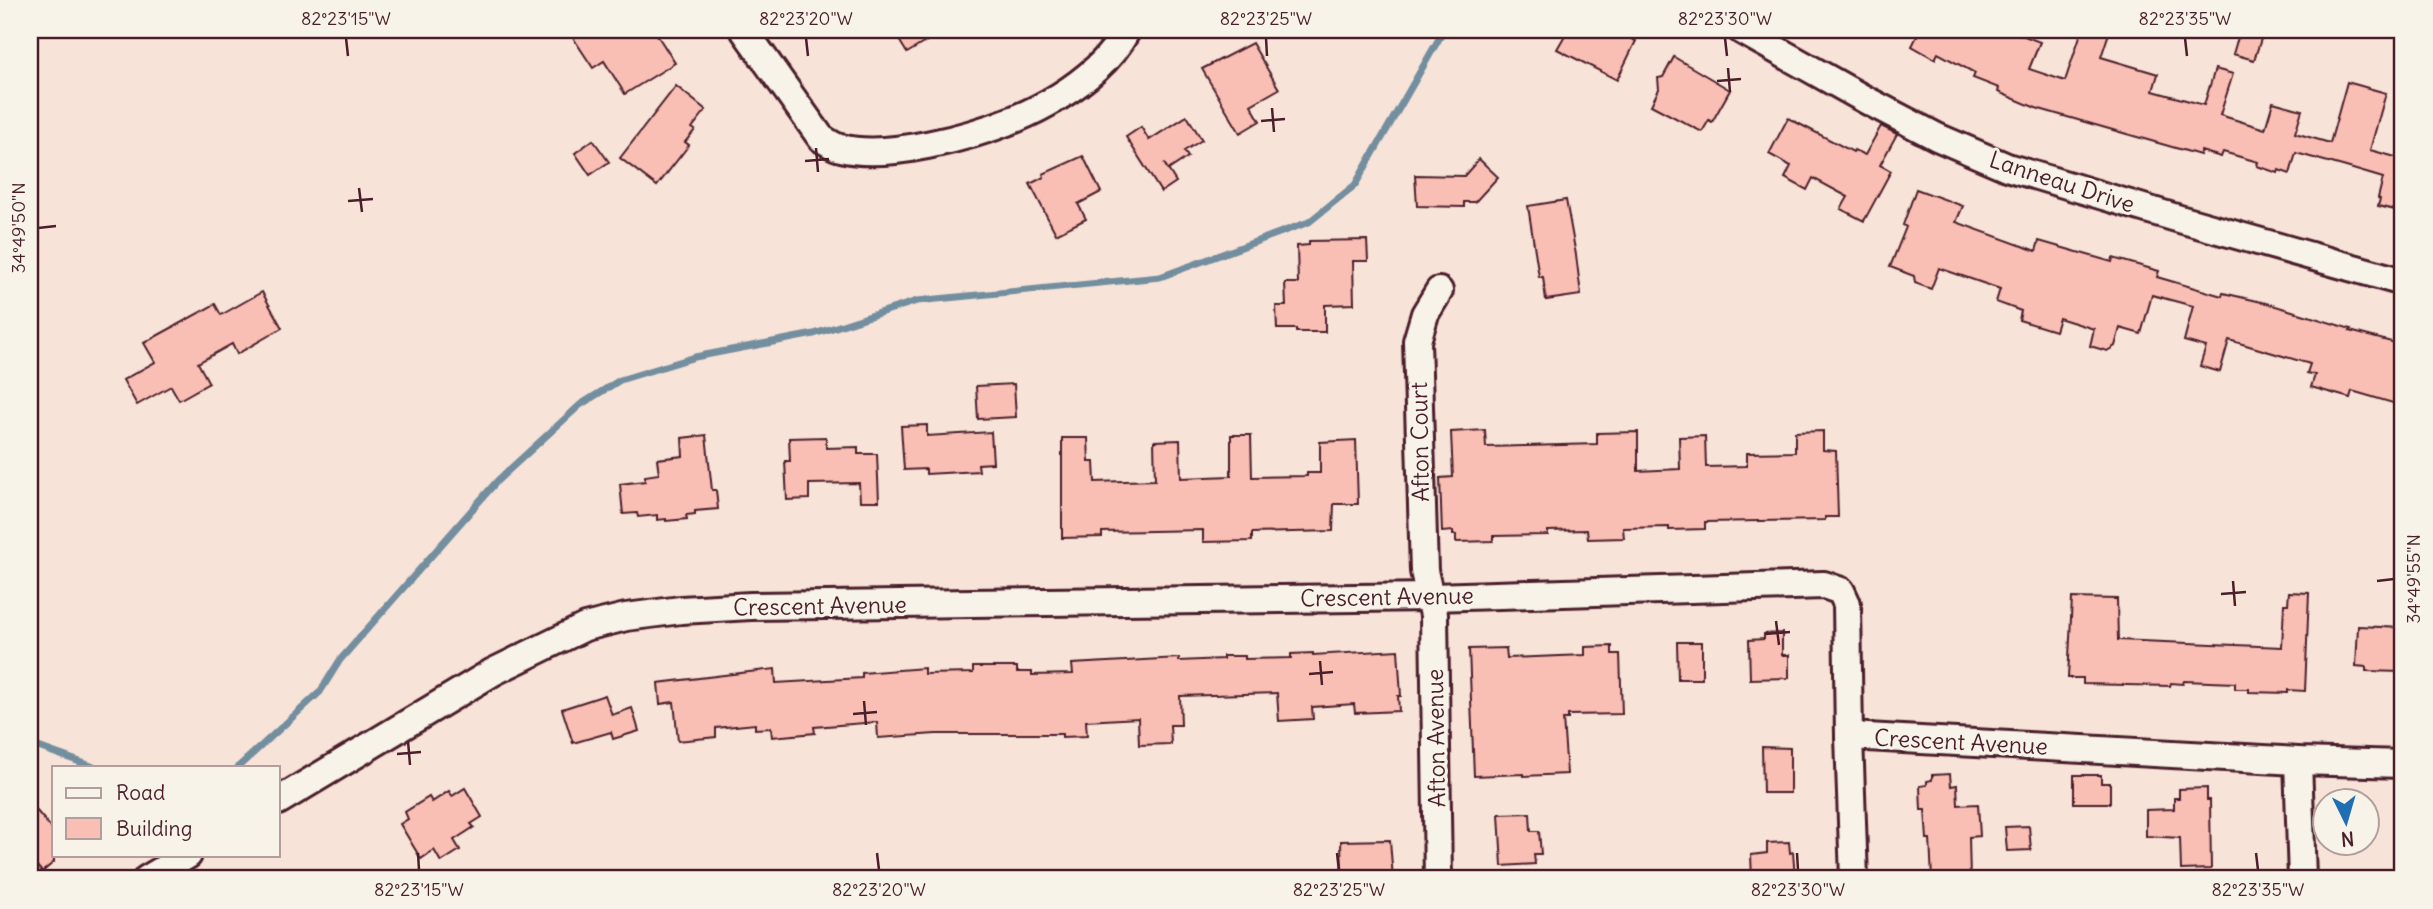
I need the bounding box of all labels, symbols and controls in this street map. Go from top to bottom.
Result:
text: 82°23'15"W [301,7,391,30]
text: 82°23'20"W [759,7,853,30]
text: 82°23'25"W [1220,7,1312,30]
text: 82°23'30"W [1678,7,1772,30]
text: 82°23'35"W [2139,7,2231,30]
street label: Lanneau Drive [1986,144,2138,219]
text: 34°49'50"N [7,182,30,274]
street label: Afton Court [1404,382,1435,502]
text: 34°49'55"N [2402,534,2425,624]
street label: Crescent Avenue [1300,580,1474,613]
street label: Crescent Avenue [733,589,907,622]
street label: Afton Avenue [1420,668,1451,808]
street label: Crescent Avenue [1874,722,2049,761]
legend [52,766,280,856]
text: Road [116,779,165,806]
north arrow [2310,786,2380,856]
text: Building [116,815,192,842]
text: N [2340,826,2355,851]
text: 82°23'15"W [374,878,464,901]
text: 82°23'20"W [832,878,926,901]
text: 82°23'25"W [1293,878,1385,901]
text: 82°23'30"W [1751,878,1845,901]
text: 82°23'35"W [2212,878,2304,901]

